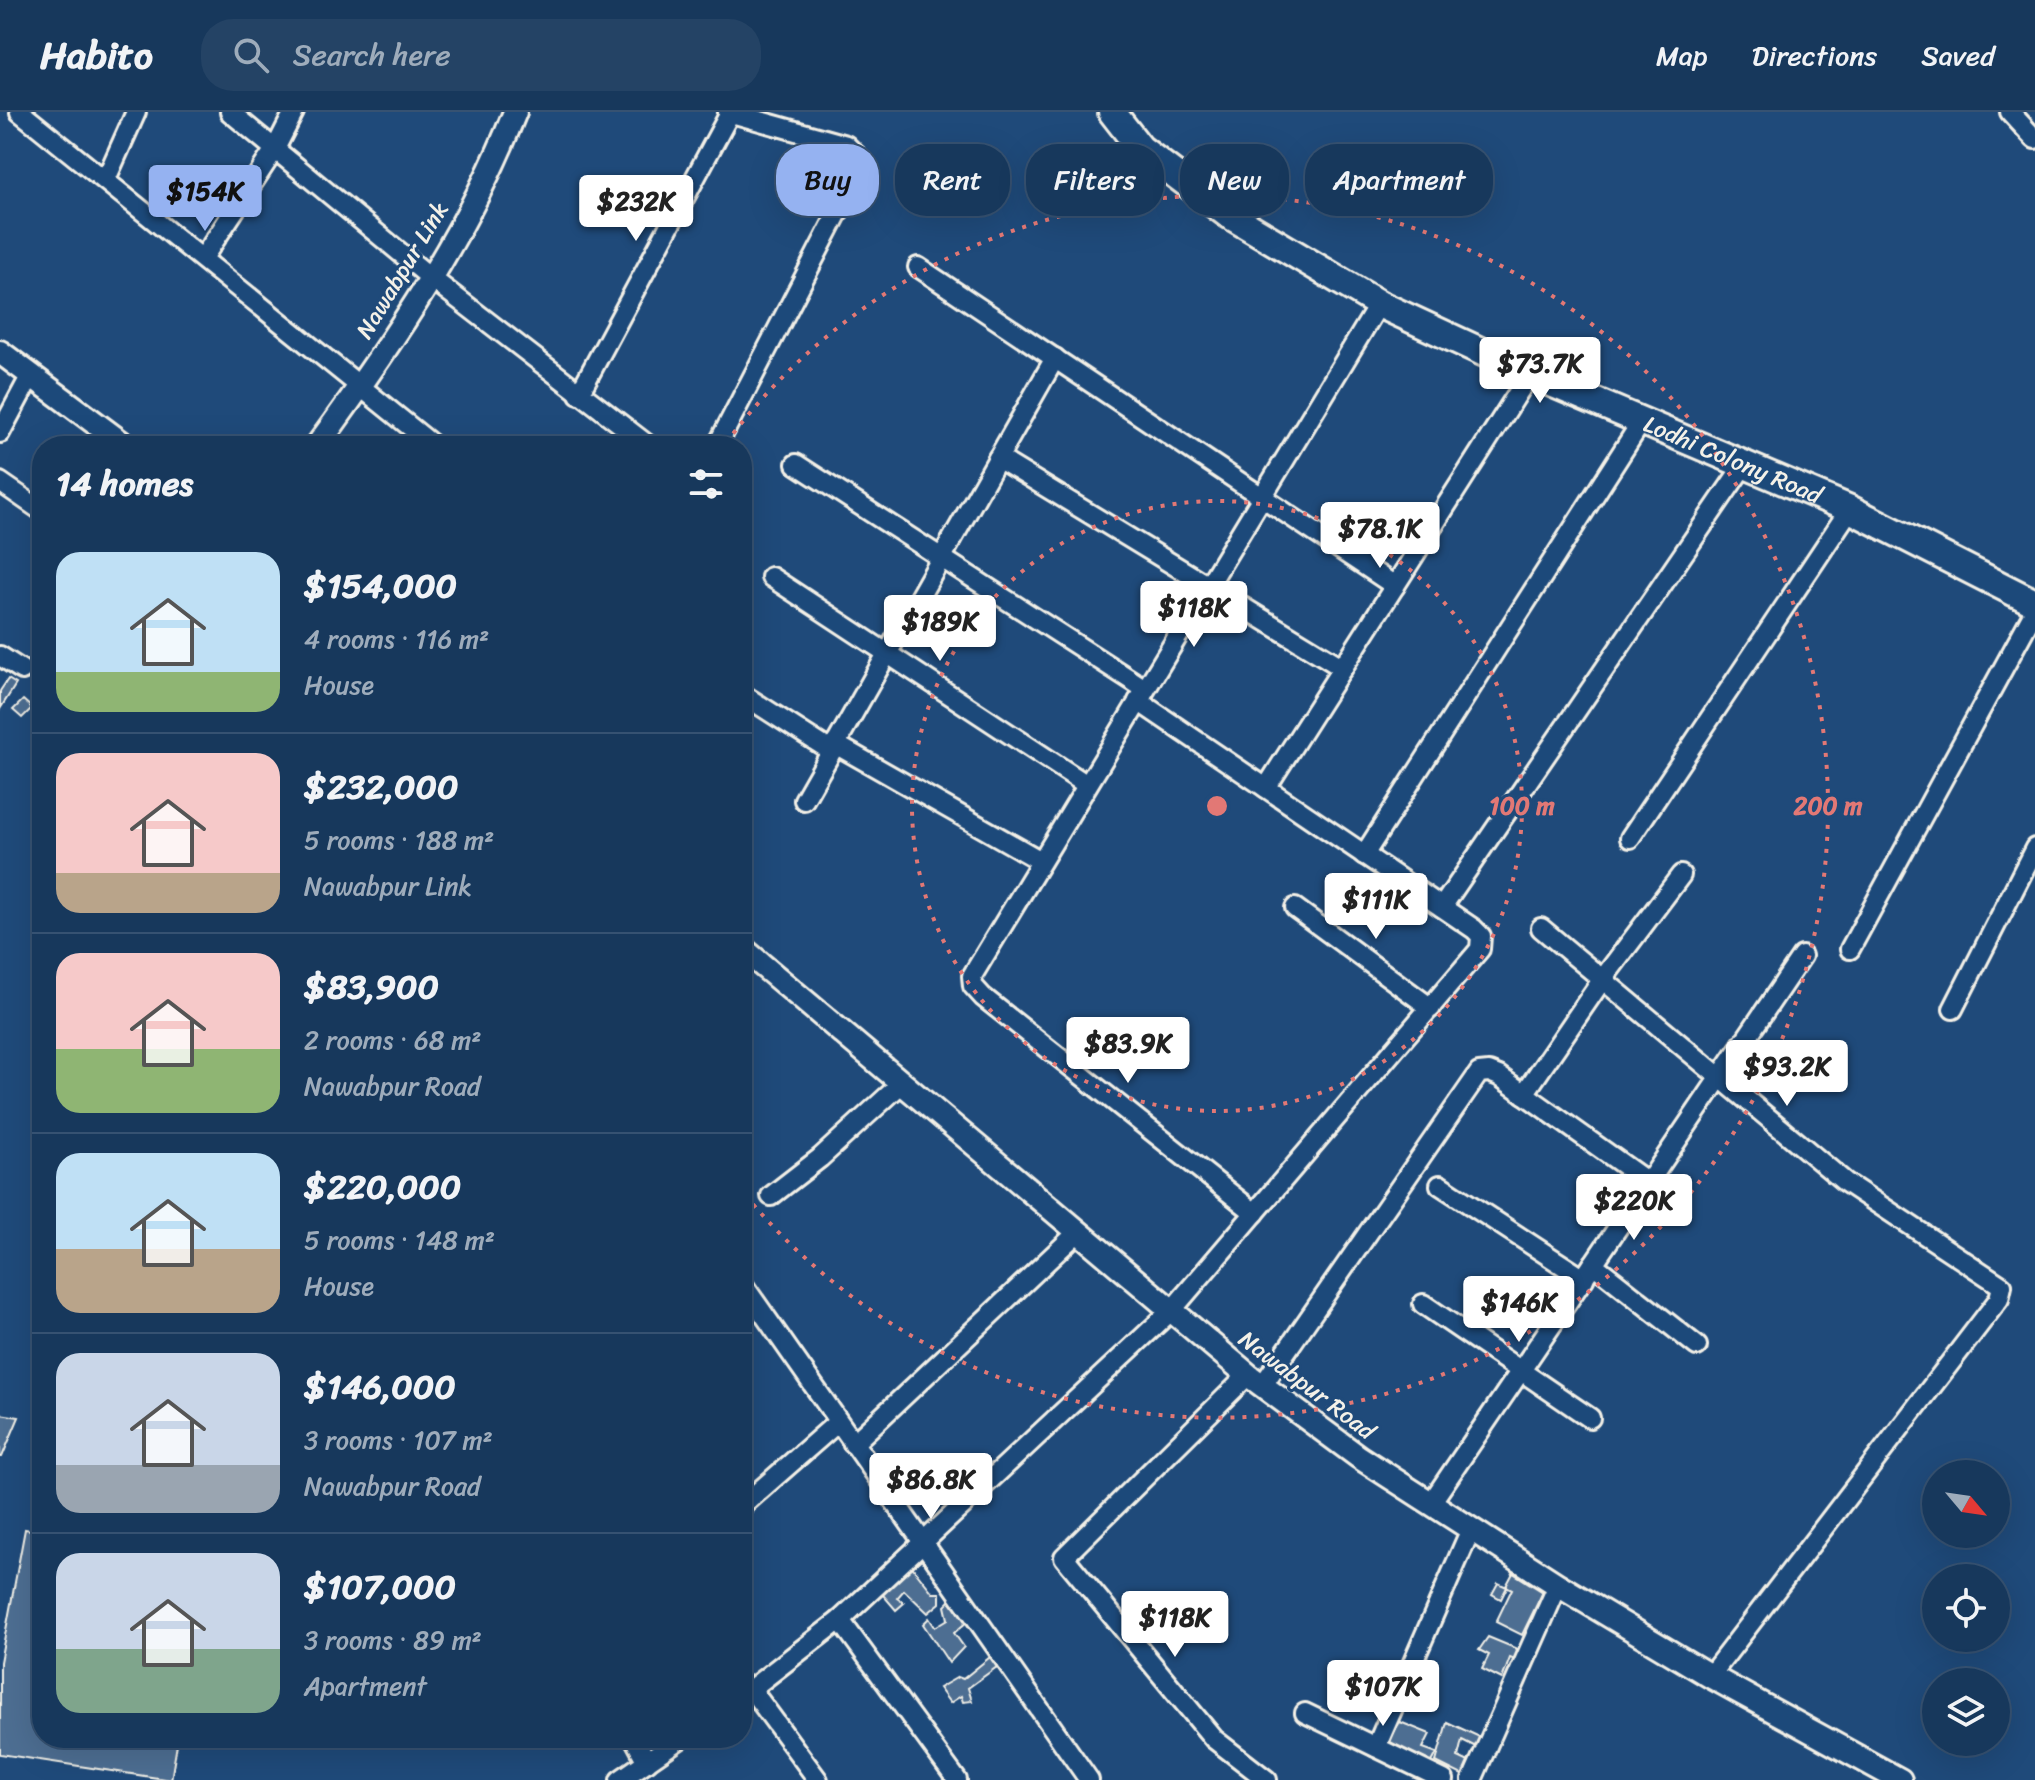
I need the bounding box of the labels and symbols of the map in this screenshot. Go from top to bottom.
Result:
pin: $154K [149,165,261,233]
pin: $232K [580,175,692,243]
street label: Nawabpur Link [344,193,460,347]
pin: $73.7K [1475,337,1605,405]
street label: Lodhi Colony Road [1637,403,1830,516]
pin: $78.1K [1315,502,1445,570]
pin: $118K [1138,581,1250,649]
pin: $189K [884,595,996,663]
text: 100 m [1489,785,1555,827]
text: 200 m [1793,785,1863,827]
centre of rings [1203,792,1231,820]
pin: $111K [1320,873,1432,941]
pin: $83.9K [1063,1017,1193,1085]
pin: $93.2K [1722,1040,1852,1108]
pin: $220K [1578,1174,1690,1242]
pin: $146K [1463,1276,1575,1344]
street label: Nawabpur Road [1229,1319,1386,1452]
pin: $86.8K [866,1453,996,1521]
north arrow [1922,1460,2010,1548]
pin: $118K [1119,1591,1231,1659]
pin: $107K [1327,1660,1439,1728]

